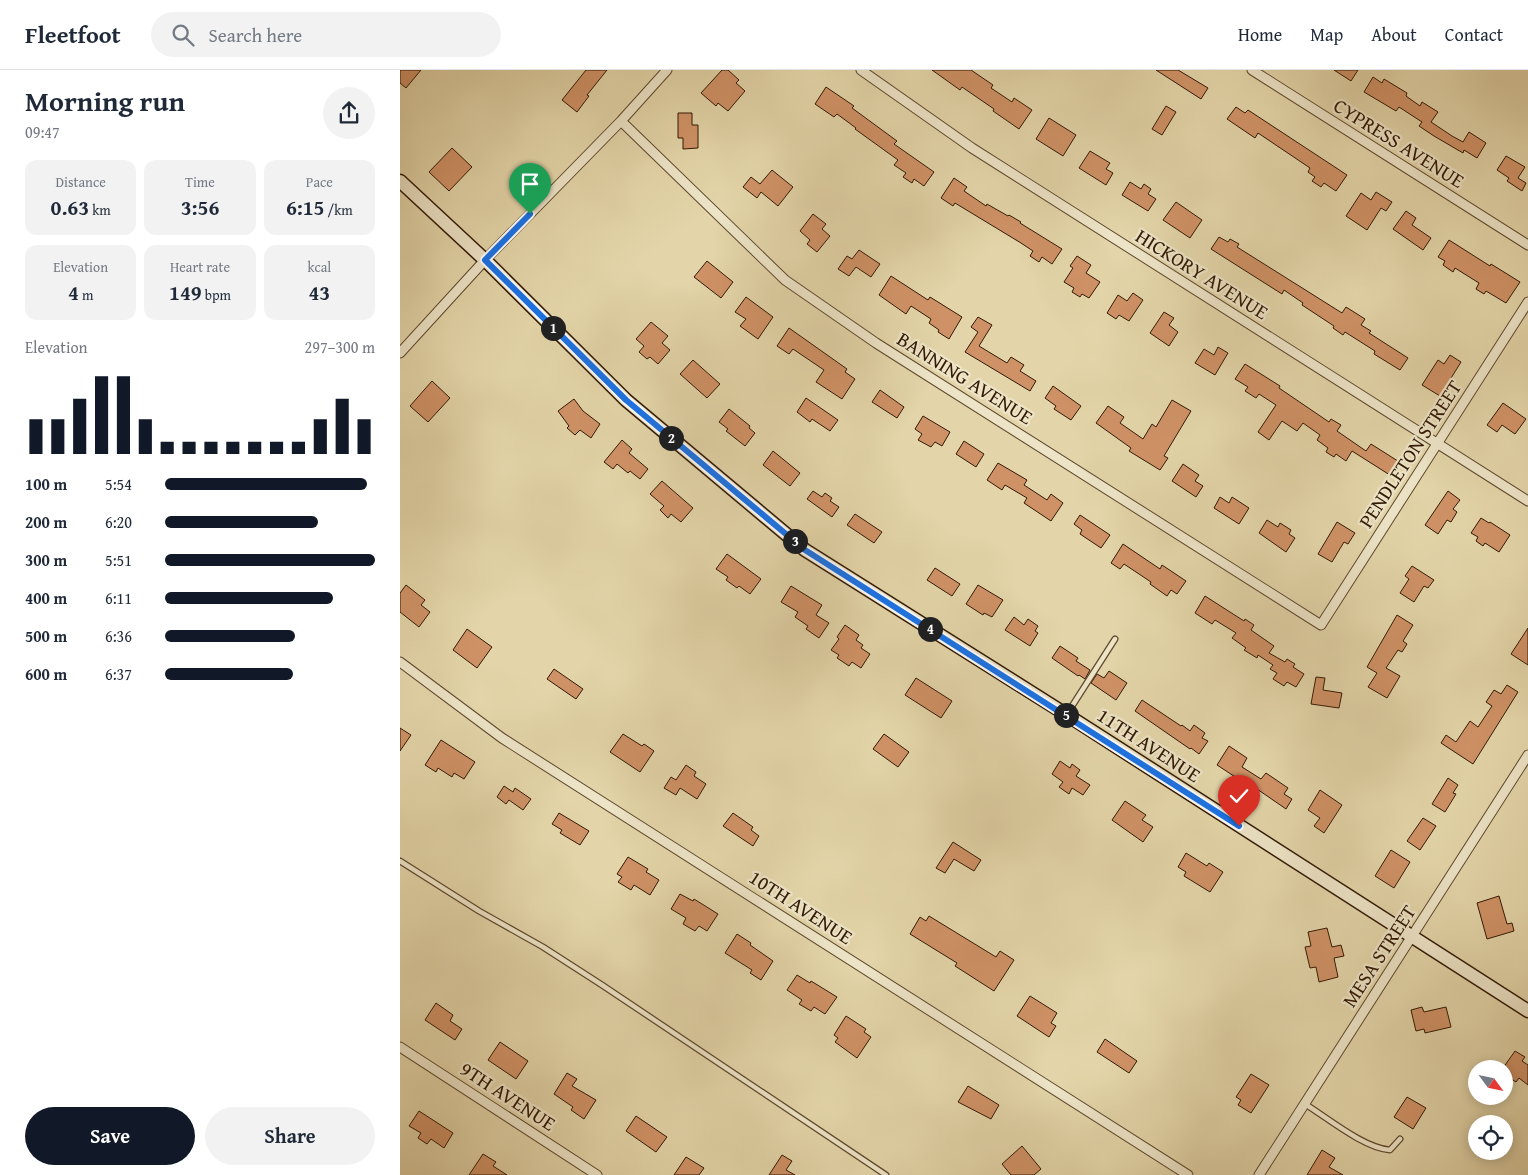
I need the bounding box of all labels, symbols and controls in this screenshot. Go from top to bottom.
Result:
search box [151,12,501,57]
text: Fleetfoot [25,17,121,52]
icon: search [169,21,197,49]
text: Search here [209,21,302,49]
text: Home [1238,21,1282,48]
text: Map [1310,21,1343,48]
text: About [1371,21,1417,48]
text: Contact [1445,21,1503,48]
text: Morning run [25,80,185,121]
button: share [323,87,375,139]
street label: CYPRESS AVENUE [1328,91,1470,194]
text: 09:47 [25,120,60,144]
pin [509,163,551,214]
icon: arrive [516,170,544,198]
text: Distance [56,172,106,192]
text: Time [185,172,215,192]
text: Pace [306,172,333,192]
text: 0.63 [51,192,89,223]
text: 3:56 [181,192,219,223]
text: 6:15 [286,192,325,223]
text: km [89,200,111,220]
text: /km [325,200,353,220]
street label: HICKORY AVENUE [1130,221,1274,326]
text: Elevation [53,257,108,277]
text: Heart rate [170,257,230,277]
text: kcal [307,257,331,277]
text: 4 [68,277,79,308]
text: 149 [169,277,202,308]
text: 43 [308,277,330,308]
text: m [79,285,93,305]
text: bpm [202,285,231,305]
pin: 1 [540,316,566,340]
text: 1 [550,318,557,338]
street label: BANNING AVENUE [892,324,1039,431]
text: Elevation [25,335,88,359]
text: 297–300 m [305,335,375,359]
street label: PENDLETON STREET [1351,374,1468,533]
pin: 2 [658,426,684,450]
text: 2 [668,428,675,448]
text: 100 m [25,472,67,496]
text: 5:54 [105,472,132,496]
text: 200 m [25,510,67,534]
text: 6:20 [105,510,132,534]
pin: 3 [782,528,808,554]
text: 3 [792,531,799,551]
text: 300 m [25,548,67,572]
text: 5:51 [105,548,132,572]
text: 400 m [25,586,67,610]
text: 6:11 [105,586,132,610]
pin: 4 [918,616,942,642]
text: 4 [927,619,934,639]
text: 500 m [25,624,67,648]
text: 6:36 [105,624,132,648]
text: 600 m [25,662,67,686]
text: 6:37 [105,662,132,686]
street label: 11TH AVENUE [1092,700,1207,789]
pin: 5 [1054,702,1078,728]
text: 5 [1063,705,1070,725]
pin [1218,775,1260,826]
icon: check [1225,782,1253,810]
street label: 10TH AVENUE [744,862,859,951]
street label: MESA STREET [1335,899,1423,1013]
street label: 9TH AVENUE [455,1054,562,1137]
north arrow [1468,1060,1512,1105]
map controls [1468,1060,1513,1160]
button: Save [25,1107,195,1165]
button: Share [205,1107,375,1165]
button: locate [1468,1115,1513,1160]

